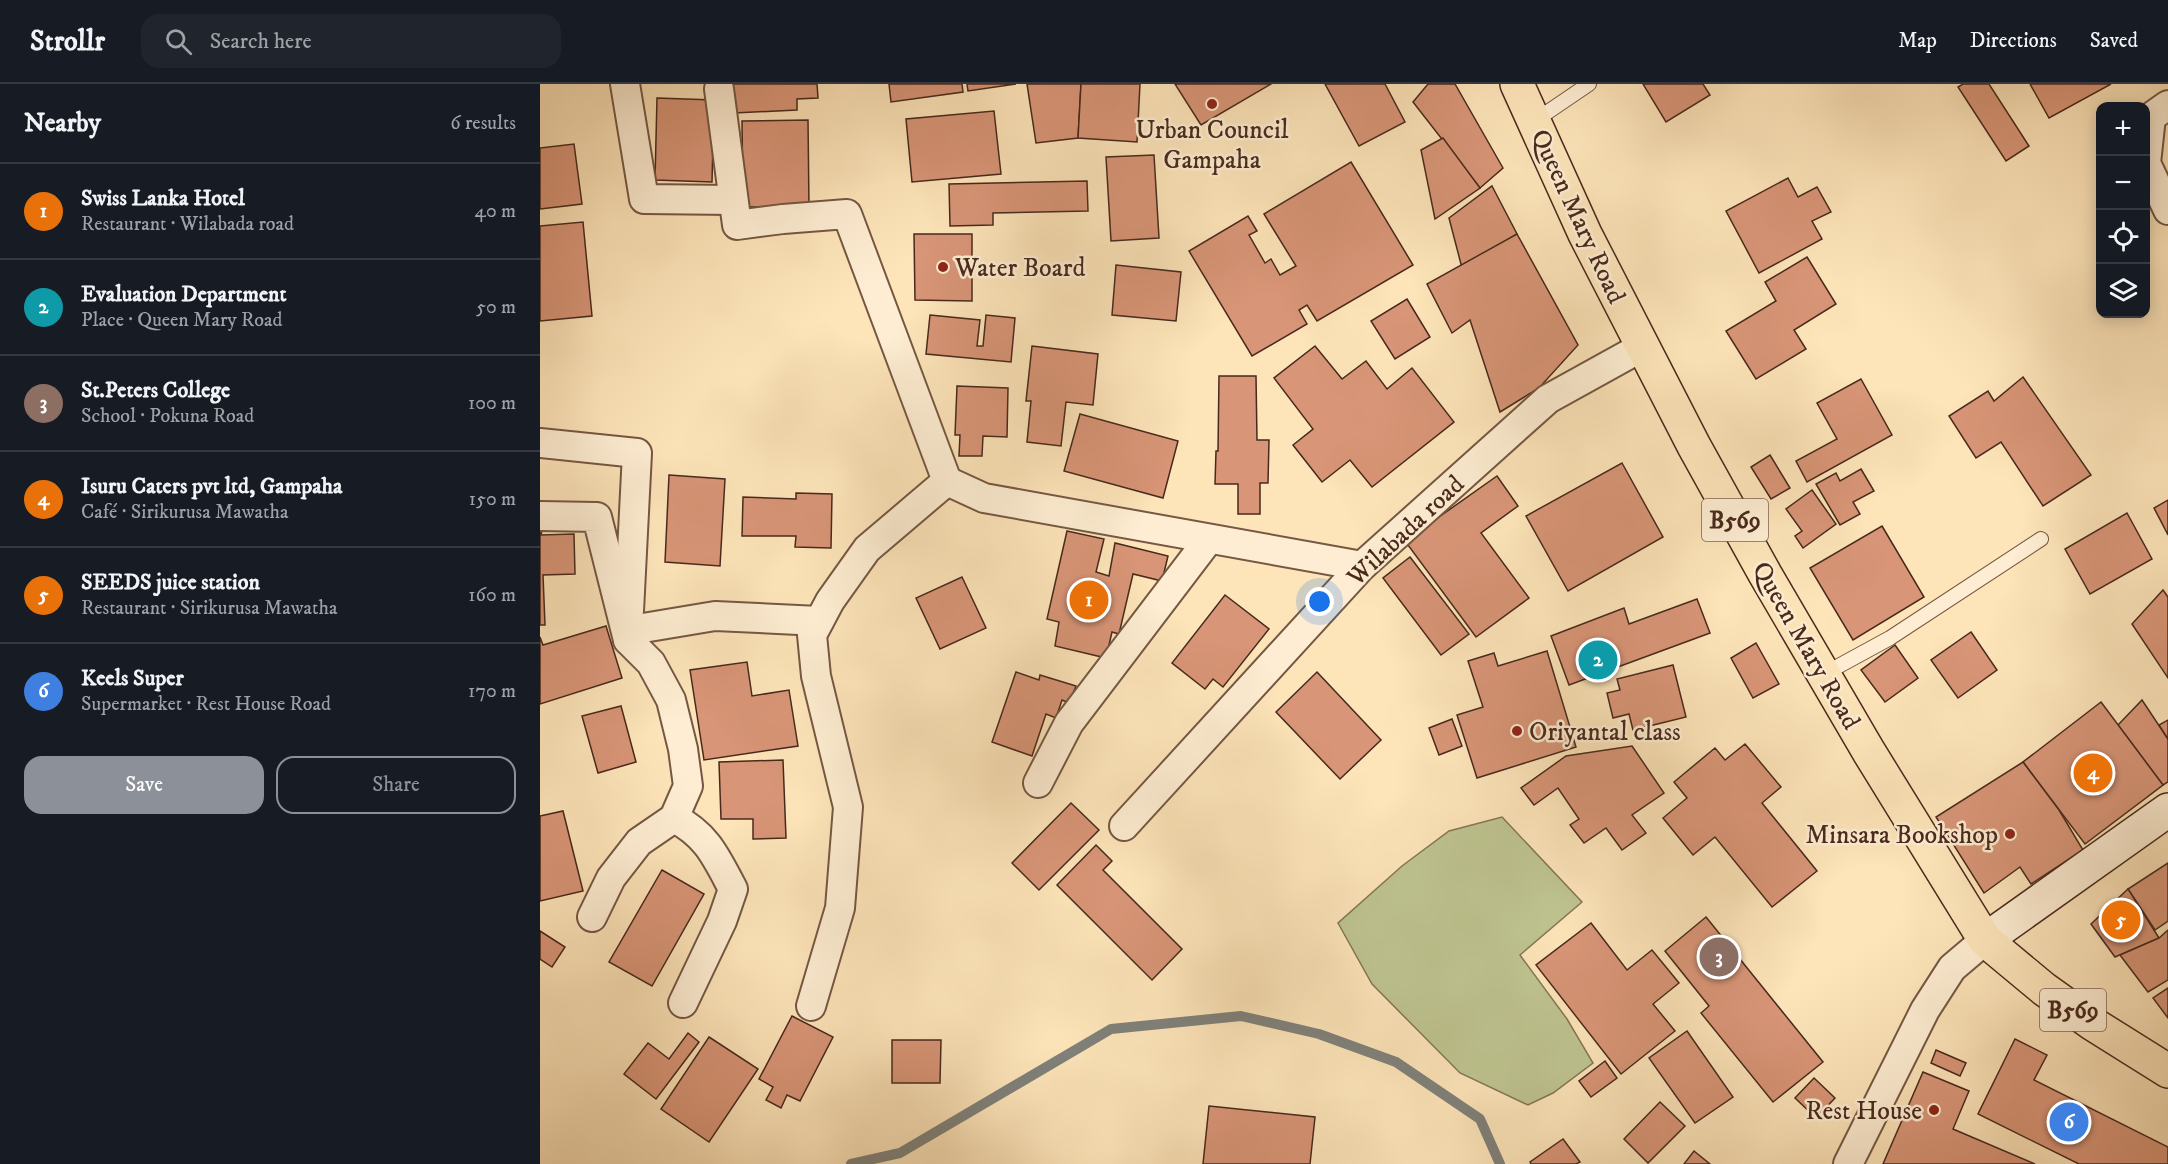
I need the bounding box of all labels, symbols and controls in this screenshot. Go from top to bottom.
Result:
search box [141,14,561,68]
text: Strollr [30,24,105,59]
icon: search [162,25,195,58]
text: Search here [210,28,312,55]
text: Map [1898,28,1937,54]
text: Directions [1970,28,2057,54]
text: Saved [2090,28,2138,54]
marker: Urban Council Gampaha [1205,97,1219,111]
map controls [2096,102,2150,318]
button: + [2096,102,2150,156]
text: Nearby [24,107,101,140]
text: 6 results [450,111,516,136]
place label: Urban Council Gampaha [1135,114,1289,177]
street label: Queen Mary Road [1523,124,1632,309]
button: − [2096,156,2150,210]
text: Swiss Lanka Hotel [81,185,245,212]
text: 1 [40,199,47,224]
text: 40 m [474,199,516,224]
button: locate [2096,210,2150,264]
text: Restaurant · Wilabada road [81,212,294,237]
place label: Water Board [954,252,1085,285]
marker: Water Board [936,260,950,274]
button: layers [2096,264,2150,318]
text: Evaluation Department [81,281,286,308]
text: 2 [39,295,48,320]
text: 50 m [476,295,516,320]
text: Place · Queen Mary Road [81,308,283,333]
text: St.Peters College [81,377,230,404]
text: 3 [40,391,47,416]
text: 100 m [468,391,516,416]
text: School · Pokuna Road [81,404,254,429]
street label: Wilabada road [1340,468,1472,594]
text: Isuru Caters pvt ltd, Gampaha [81,473,342,500]
text: 4 [38,487,49,512]
text: 150 m [469,487,516,512]
road number: B569 [1702,499,1768,541]
text: Café · Sirikurusa Mawatha [81,500,288,525]
street label: Queen Mary Road [1744,556,1867,736]
text: SEEDS juice station [81,569,260,596]
pin: 1 [1070,578,1108,622]
text: 5 [39,583,48,608]
text: 160 m [468,583,516,608]
your location [1305,587,1334,616]
text: Restaurant · Sirikurusa Mawatha [81,596,337,621]
pin: 2 [1578,638,1618,682]
text: Keels Super [81,665,184,692]
text: 6 [38,679,49,704]
text: 170 m [468,679,516,704]
text: Supermarket · Rest House Road [81,692,331,717]
place label: Oriyantal class [1529,716,1681,749]
marker: Oriyantal class [1510,724,1524,738]
pin: 4 [2074,750,2112,796]
button: Save [24,756,264,814]
button: Share [276,756,516,814]
place label: Minsara Bookshop [1805,819,1998,852]
marker: Minsara Bookshop [2003,827,2017,841]
pin: 5 [2102,898,2140,942]
pin: 3 [1700,934,1738,980]
road number: B569 [2040,989,2106,1031]
place label: Rest House [1805,1095,1922,1128]
pin: 6 [2050,1100,2089,1144]
marker: Rest House [1927,1103,1941,1117]

